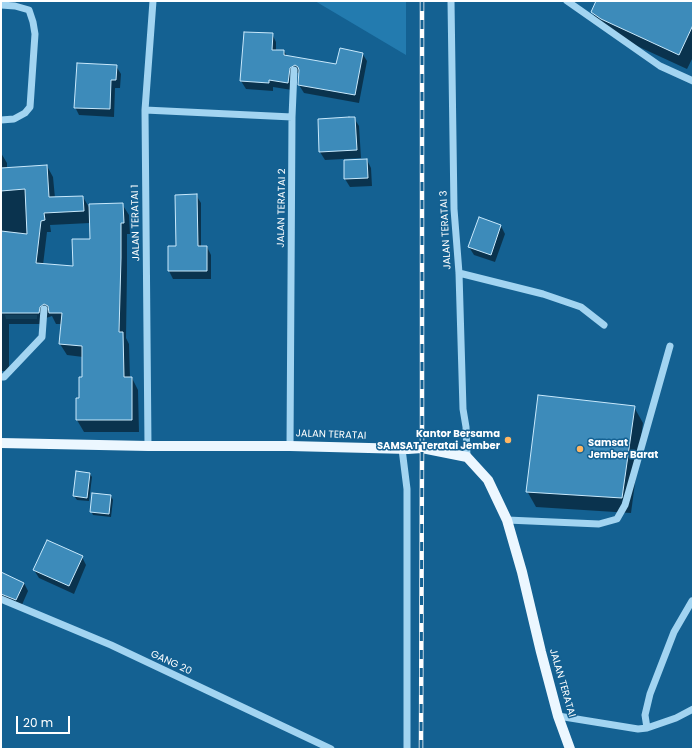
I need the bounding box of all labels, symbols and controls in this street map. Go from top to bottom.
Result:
street label: JALAN TERATAI 2 [275,168,289,248]
street label: JALAN TERATAI 1 [129,185,143,261]
street label: JALAN TERATAI 3 [438,190,454,270]
street label: JALAN TERATAI [295,428,367,442]
place label: Kantor Bersama SAMSAT Teratai Jember [377,428,500,452]
marker: Kantor Bersama SAMSAT Teratai Jember [503,435,513,445]
place label: Samsat Jember Barat [588,437,658,460]
marker: Samsat Jember Barat [575,444,585,454]
street label: JALAN TERATAI [546,647,578,719]
street label: GANG 20 [149,648,193,678]
scale bar [18,708,72,734]
text: 20 m [23,714,53,731]

